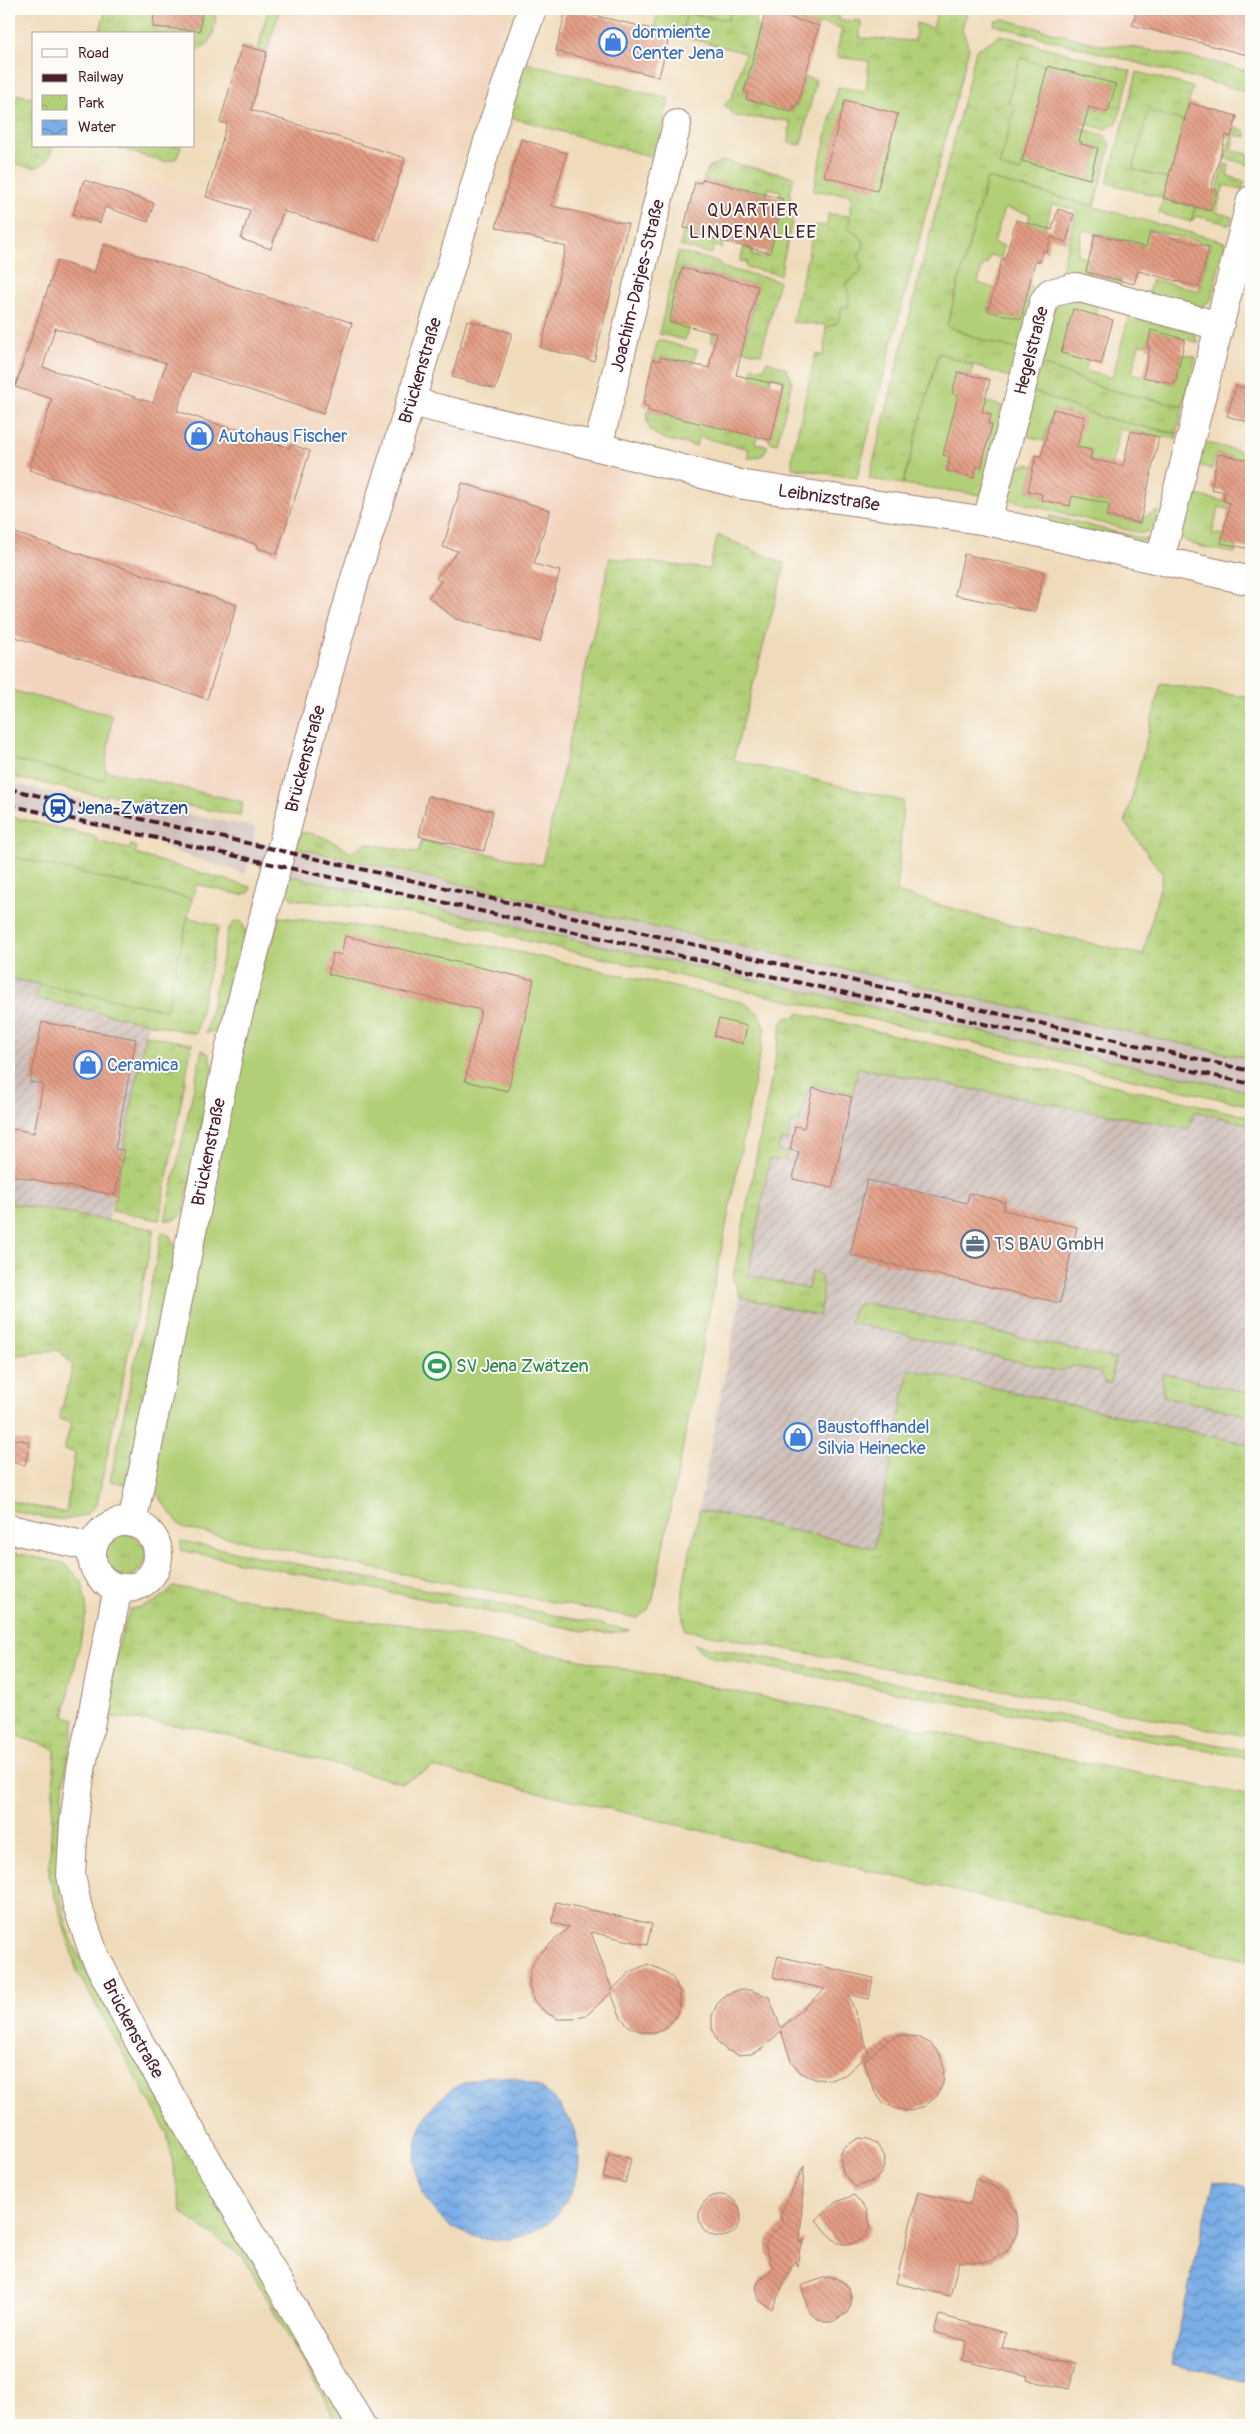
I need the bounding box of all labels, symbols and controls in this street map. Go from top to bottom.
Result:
place label: dormiente Center Jena [632,21,724,65]
shop icon: dormiente Center Jena [598,27,628,57]
legend [32,32,195,148]
text: Road [78,44,109,63]
text: Railway [78,68,124,87]
text: Park [78,94,105,113]
text: Water [78,118,117,137]
street label: Joachim-Darjes-Straße [605,197,670,374]
district label: QUARTIER LINDENALLEE [689,198,817,244]
street label: Hegelstraße [1009,304,1054,397]
street label: Brückenstraße [393,314,447,426]
shop icon: Autohaus Fischer [184,421,214,451]
place label: Autohaus Fischer [218,425,348,448]
street label: Leibnizstraße [776,479,882,516]
street label: Brückenstraße [280,702,331,815]
station icon: Jena-Zwätzen [43,793,73,823]
place label: Jena-Zwätzen [77,797,188,820]
shop icon: Ceramica [73,1050,103,1080]
place label: Ceramica [107,1054,178,1077]
street label: Brückenstraße [186,1096,231,1208]
office icon: TS BAU GmbH [960,1229,990,1259]
place label: TS BAU GmbH [994,1233,1104,1256]
sports icon: SV Jena Zwätzen [422,1351,452,1381]
place label: SV Jena Zwätzen [456,1355,589,1378]
place label: Baustoffhandel Silvia Heinecke [817,1416,930,1460]
shop icon: Baustoffhandel Silvia Heinecke [783,1422,813,1452]
street label: Brückenstraße [97,1975,169,2083]

